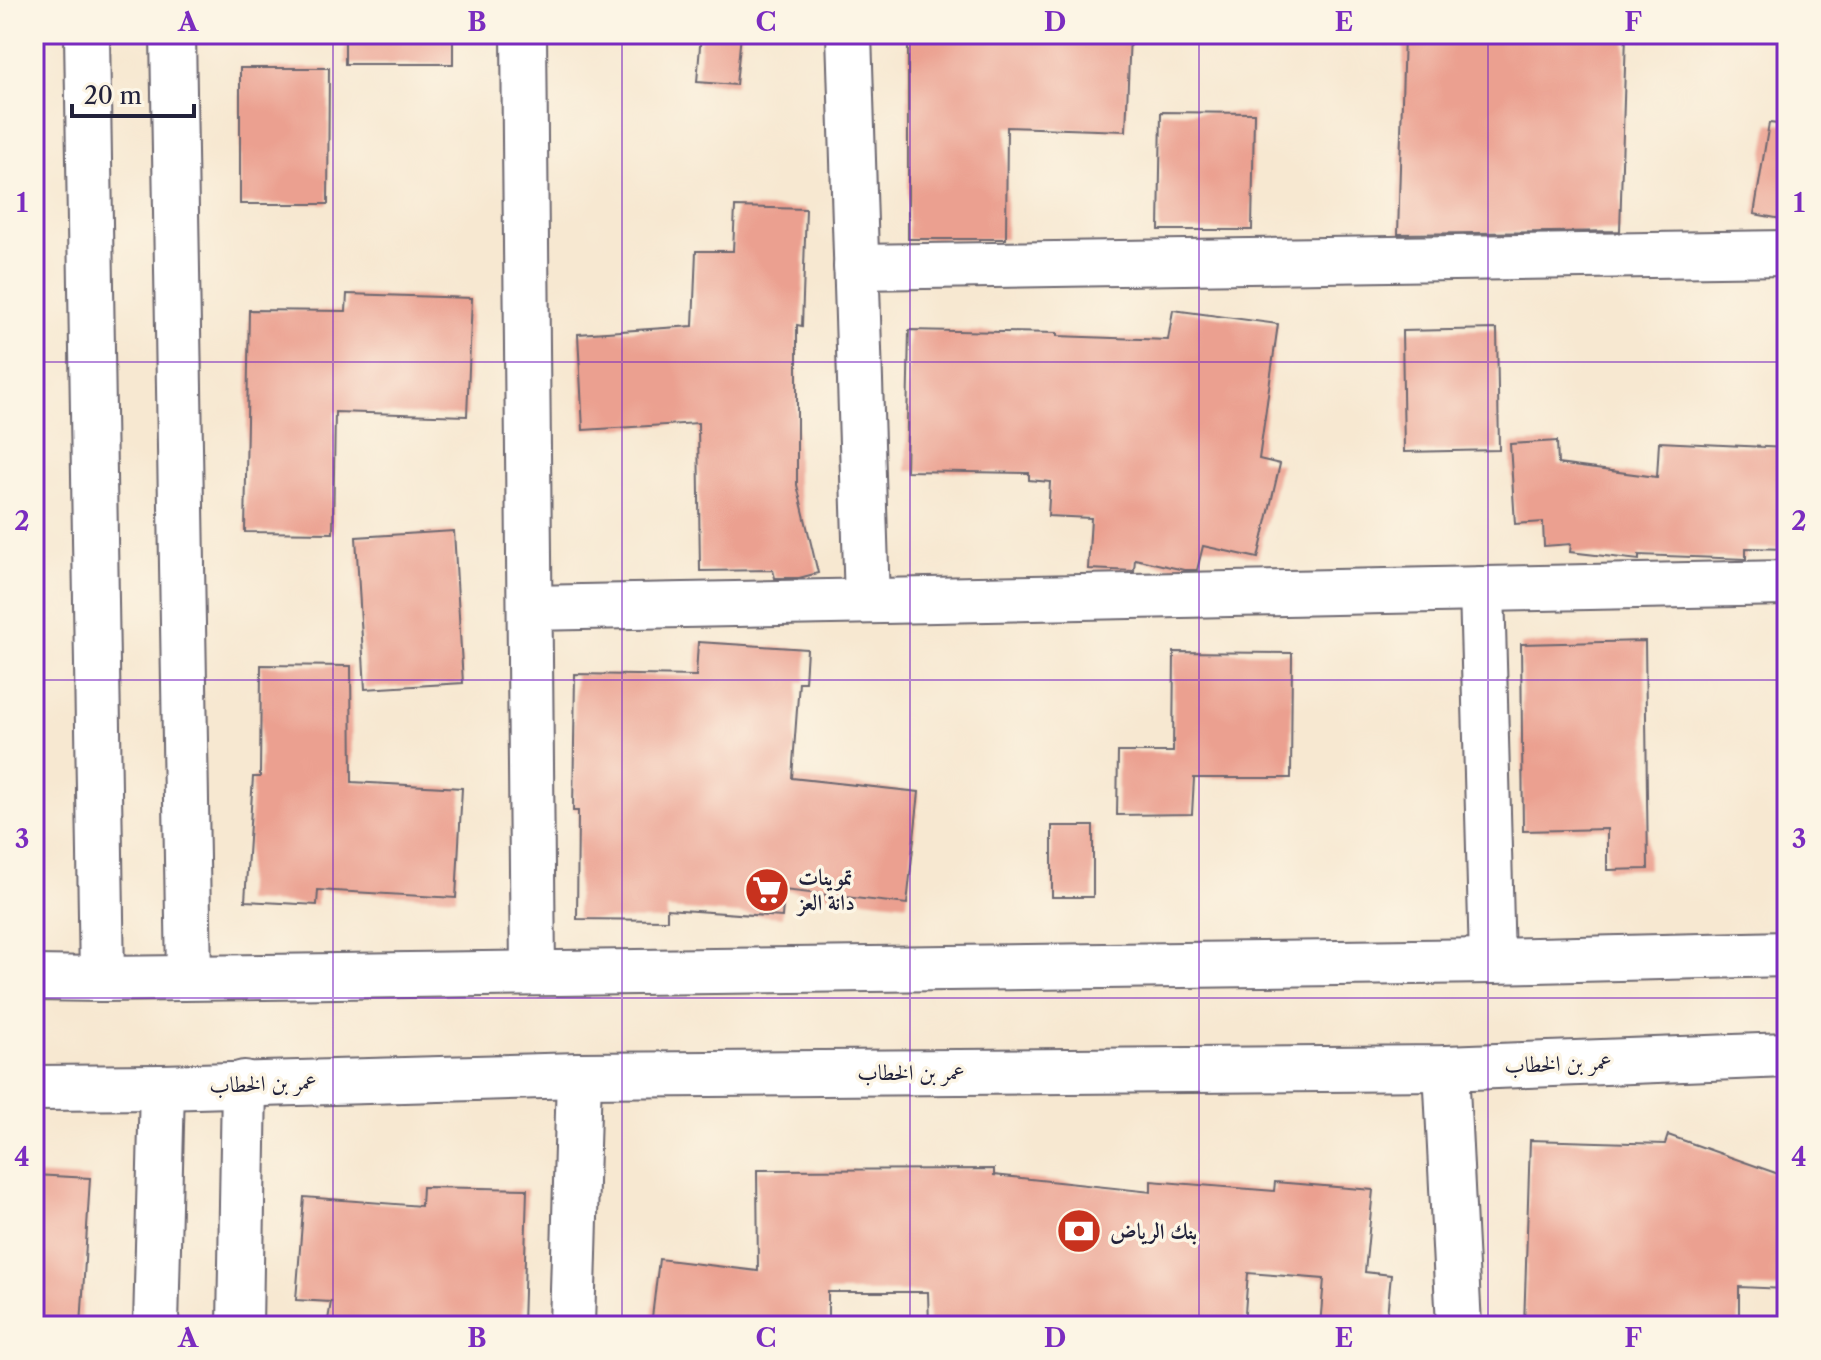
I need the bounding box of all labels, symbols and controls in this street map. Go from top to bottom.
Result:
text: A [177,6,199,38]
text: B [467,6,487,38]
text: C [756,6,776,38]
text: D [1044,6,1066,38]
text: E [1335,6,1353,38]
text: F [1624,6,1642,38]
scale bar [72,68,194,118]
text: 20 m [84,81,142,110]
text: 1 [16,187,28,219]
text: 1 [1793,187,1805,219]
text: 2 [14,505,30,537]
text: 2 [1791,505,1807,537]
text: 3 [15,823,29,855]
text: 3 [1792,823,1806,855]
place label: تموينات دانة العز [796,864,855,917]
supermarket icon: تموينات دانة العز [743,866,791,914]
street label: عمر بن الخطاب [1504,1048,1612,1080]
street label: عمر بن الخطاب [857,1059,965,1087]
street label: عمر بن الخطاب [209,1068,317,1100]
text: 4 [14,1141,30,1173]
text: 4 [1791,1141,1807,1173]
bank icon: بنك الرياض [1055,1207,1103,1255]
place label: بنك الرياض [1110,1218,1197,1245]
text: A [177,1322,199,1354]
text: B [467,1322,487,1354]
text: C [756,1322,776,1354]
text: D [1044,1322,1066,1354]
text: E [1335,1322,1353,1354]
text: F [1624,1322,1642,1354]

